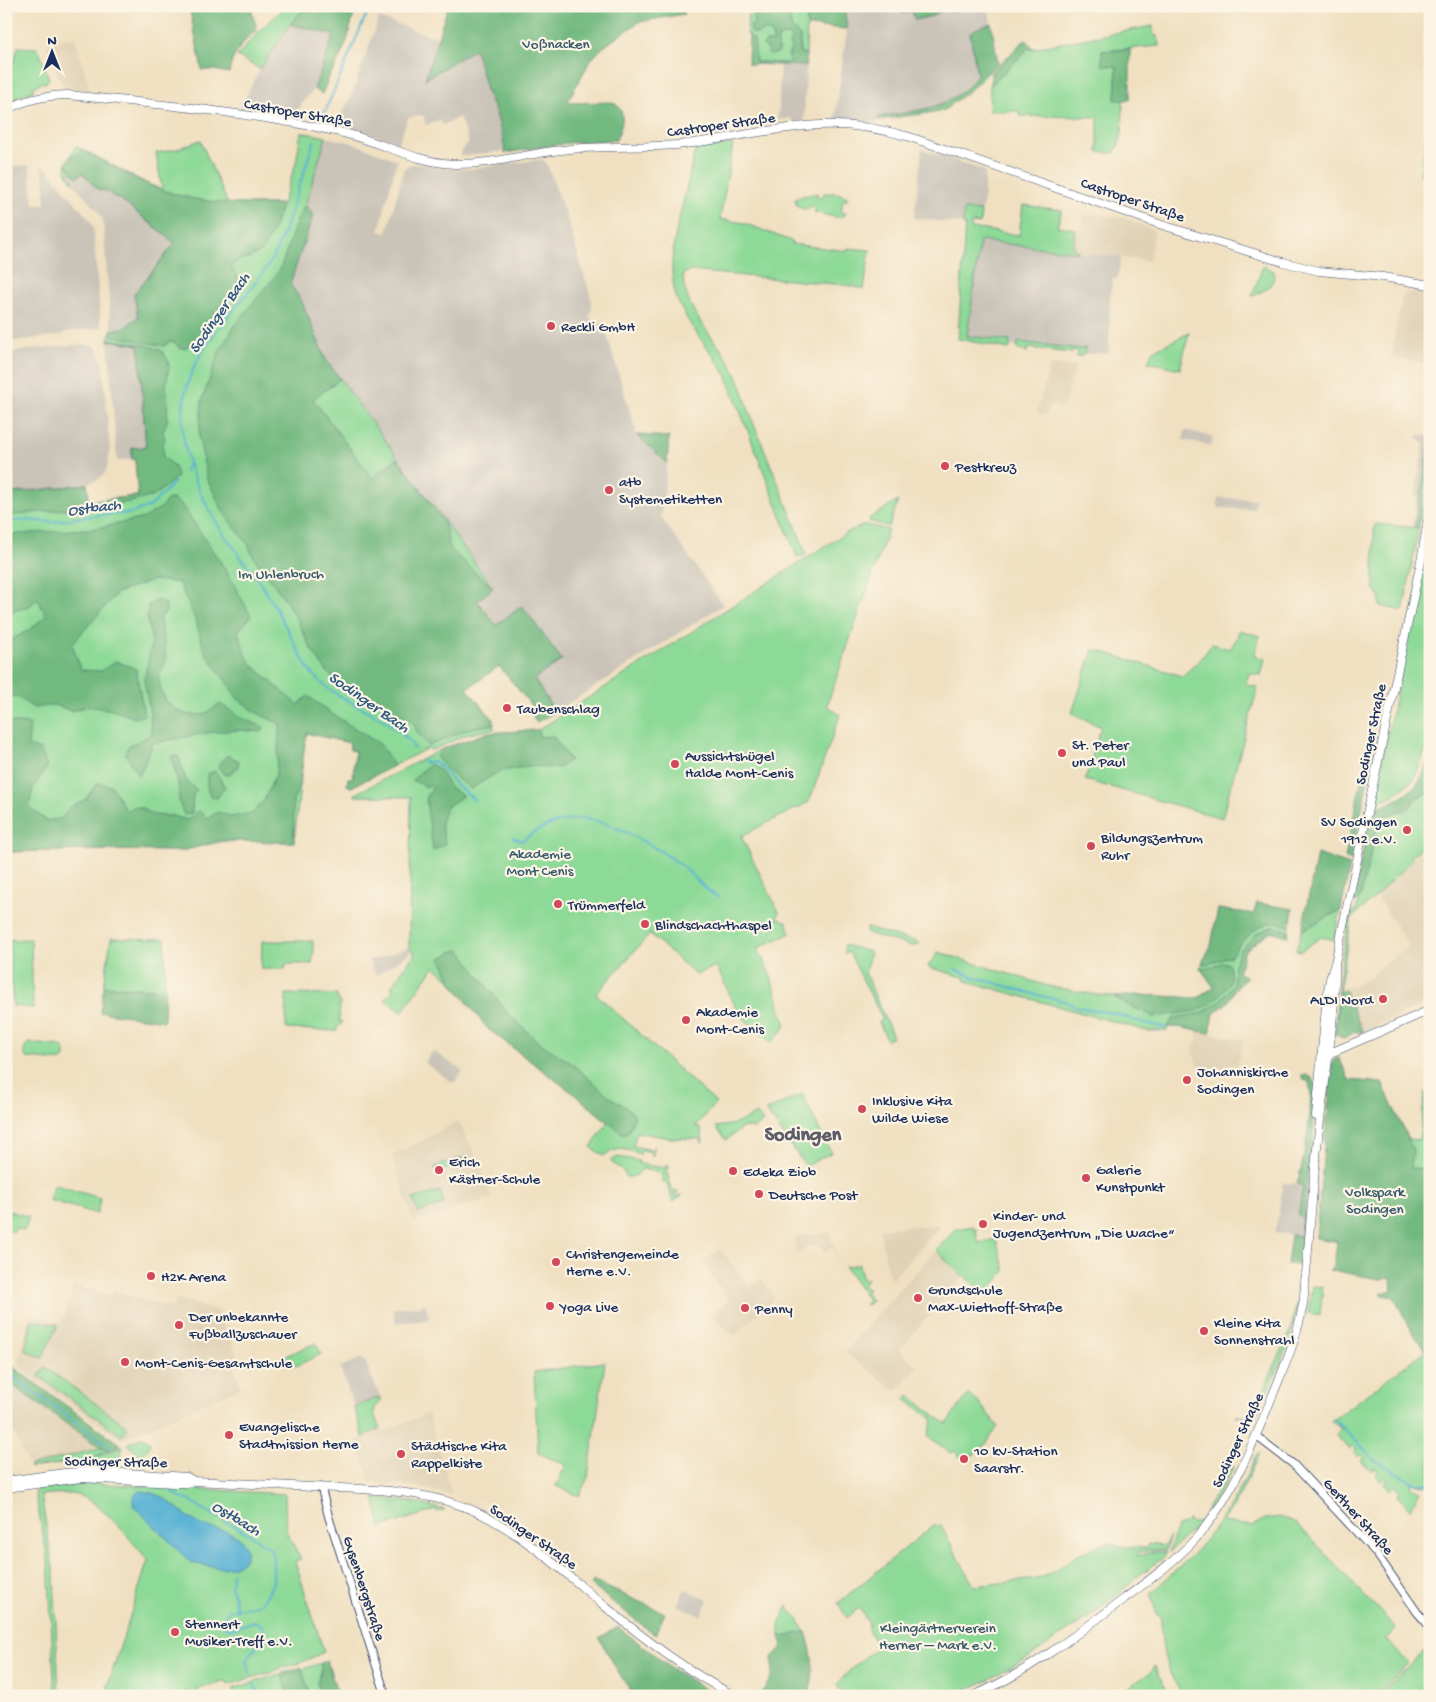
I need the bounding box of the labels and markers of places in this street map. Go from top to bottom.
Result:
place label: Reckli GmbH [561,319,636,337]
marker: Reckli GmbH [545,320,557,332]
place label: Pestkreuz [954,459,1016,477]
marker: Pestkreuz [939,460,951,472]
place label: atb Systemetiketten [619,474,722,509]
marker: atb Systemetiketten [603,484,615,496]
place label: Taubenschlag [516,701,600,719]
marker: Taubenschlag [501,702,513,714]
place label: St. Peter und Paul [1072,737,1130,772]
marker: St. Peter und Paul [1056,747,1068,759]
place label: Aussichtshügel Halde Mont-Cenis [685,748,794,783]
marker: Aussichtshügel Halde Mont-Cenis [669,758,681,770]
place label: SV Sodingen 1912 e.V. [1321,814,1397,849]
marker: SV Sodingen 1912 e.V. [1401,824,1413,836]
place label: Bildungszentrum Ruhr [1100,830,1203,865]
marker: Bildungszentrum Ruhr [1085,840,1097,852]
place label: Trümmerfeld [567,897,646,915]
marker: Trümmerfeld [552,898,564,910]
place label: Blindschachthaspel [654,917,772,935]
marker: Blindschachthaspel [639,918,651,930]
place label: ALDI Nord [1310,992,1374,1010]
marker: ALDI Nord [1377,993,1389,1005]
place label: Akademie Mont-Cenis [696,1004,764,1039]
marker: Akademie Mont-Cenis [680,1014,692,1026]
place label: Johanniskirche Sodingen [1197,1064,1289,1099]
marker: Johanniskirche Sodingen [1181,1074,1193,1086]
place label: Inklusive Kita Wilde Wiese [872,1093,953,1128]
marker: Inklusive Kita Wilde Wiese [856,1103,868,1115]
place label: Erich Kästner-Schule [449,1154,541,1189]
place label: Galerie Kunstpunkt [1096,1162,1166,1197]
marker: Erich Kästner-Schule [433,1164,445,1176]
place label: Edeka Ziob [743,1164,816,1182]
marker: Edeka Ziob [727,1165,739,1177]
marker: Galerie Kunstpunkt [1080,1172,1092,1184]
place label: Deutsche Post [768,1187,859,1205]
marker: Deutsche Post [753,1188,765,1200]
place label: Kinder- und Jugendzentrum „Die Wache“ [993,1208,1175,1243]
marker: Kinder- und Jugendzentrum „Die Wache“ [977,1218,989,1230]
place label: Christengemeinde Herne e.V. [566,1246,679,1281]
marker: Christengemeinde Herne e.V. [550,1256,562,1268]
place label: H2K Arena [161,1269,227,1287]
marker: H2K Arena [145,1270,157,1282]
place label: Grundschule Max-Wiethoff-Straße [928,1282,1063,1317]
marker: Grundschule Max-Wiethoff-Straße [912,1292,924,1304]
place label: Yoga Live [558,1299,619,1317]
marker: Yoga Live [544,1300,556,1312]
place label: Penny [754,1301,793,1319]
marker: Penny [739,1302,751,1314]
place label: Der unbekannte Fußballzuschauer [188,1309,298,1344]
place label: Kleine Kita Sonnenstrahl [1214,1315,1295,1350]
marker: Der unbekannte Fußballzuschauer [173,1319,185,1331]
marker: Kleine Kita Sonnenstrahl [1198,1325,1210,1337]
place label: Mont-Cenis-Gesamtschule [135,1355,292,1373]
marker: Mont-Cenis-Gesamtschule [119,1356,131,1368]
place label: Evangelische Stadtmission Herne [239,1419,359,1454]
marker: Evangelische Stadtmission Herne [223,1429,235,1441]
place label: Städtische Kita Rappelkiste [411,1438,507,1473]
place label: 10 kV-Station Saarstr. [973,1443,1058,1478]
marker: Städtische Kita Rappelkiste [395,1448,407,1460]
marker: 10 kV-Station Saarstr. [958,1453,970,1465]
place label: Stennert Musiker-Treff e.V. [185,1616,293,1651]
marker: Stennert Musiker-Treff e.V. [169,1626,181,1638]

